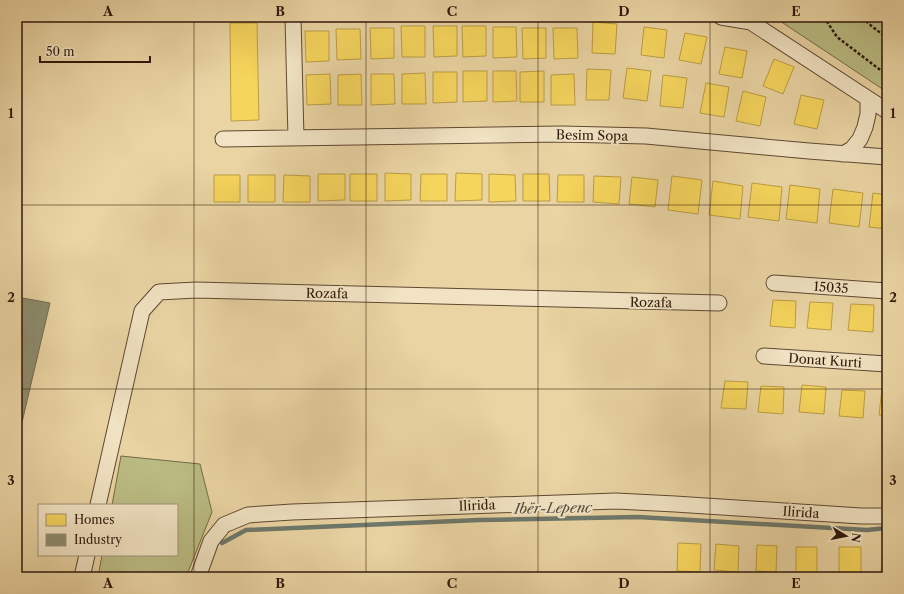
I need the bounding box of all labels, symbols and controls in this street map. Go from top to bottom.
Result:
text: A [102,3,114,19]
text: B [275,3,285,19]
text: C [447,3,457,19]
text: D [618,3,630,19]
text: E [791,3,801,19]
scale bar [40,38,150,64]
text: 50 m [46,44,75,59]
text: 1 [8,105,14,121]
text: 1 [890,105,896,121]
street label: Besim Sopa [556,126,628,144]
street label: 15035 [813,278,849,296]
street label: Rozafa [306,285,348,301]
text: 2 [7,289,15,305]
text: 2 [889,289,897,305]
street label: Rozafa [630,294,672,310]
street label: Donat Kurti [788,349,862,371]
text: 3 [7,472,15,488]
text: 3 [889,472,897,488]
street label: Ilirida [458,496,496,514]
water label: Ibër-Lepenc [513,498,593,518]
street label: Ilirida [782,503,820,521]
legend [38,504,178,556]
text: Homes [74,512,114,527]
north arrow [826,516,866,556]
text: Industry [74,532,122,547]
text: N [848,532,864,544]
text: A [102,575,114,591]
text: B [275,575,285,591]
text: C [447,575,457,591]
text: D [618,575,630,591]
text: E [791,575,801,591]

